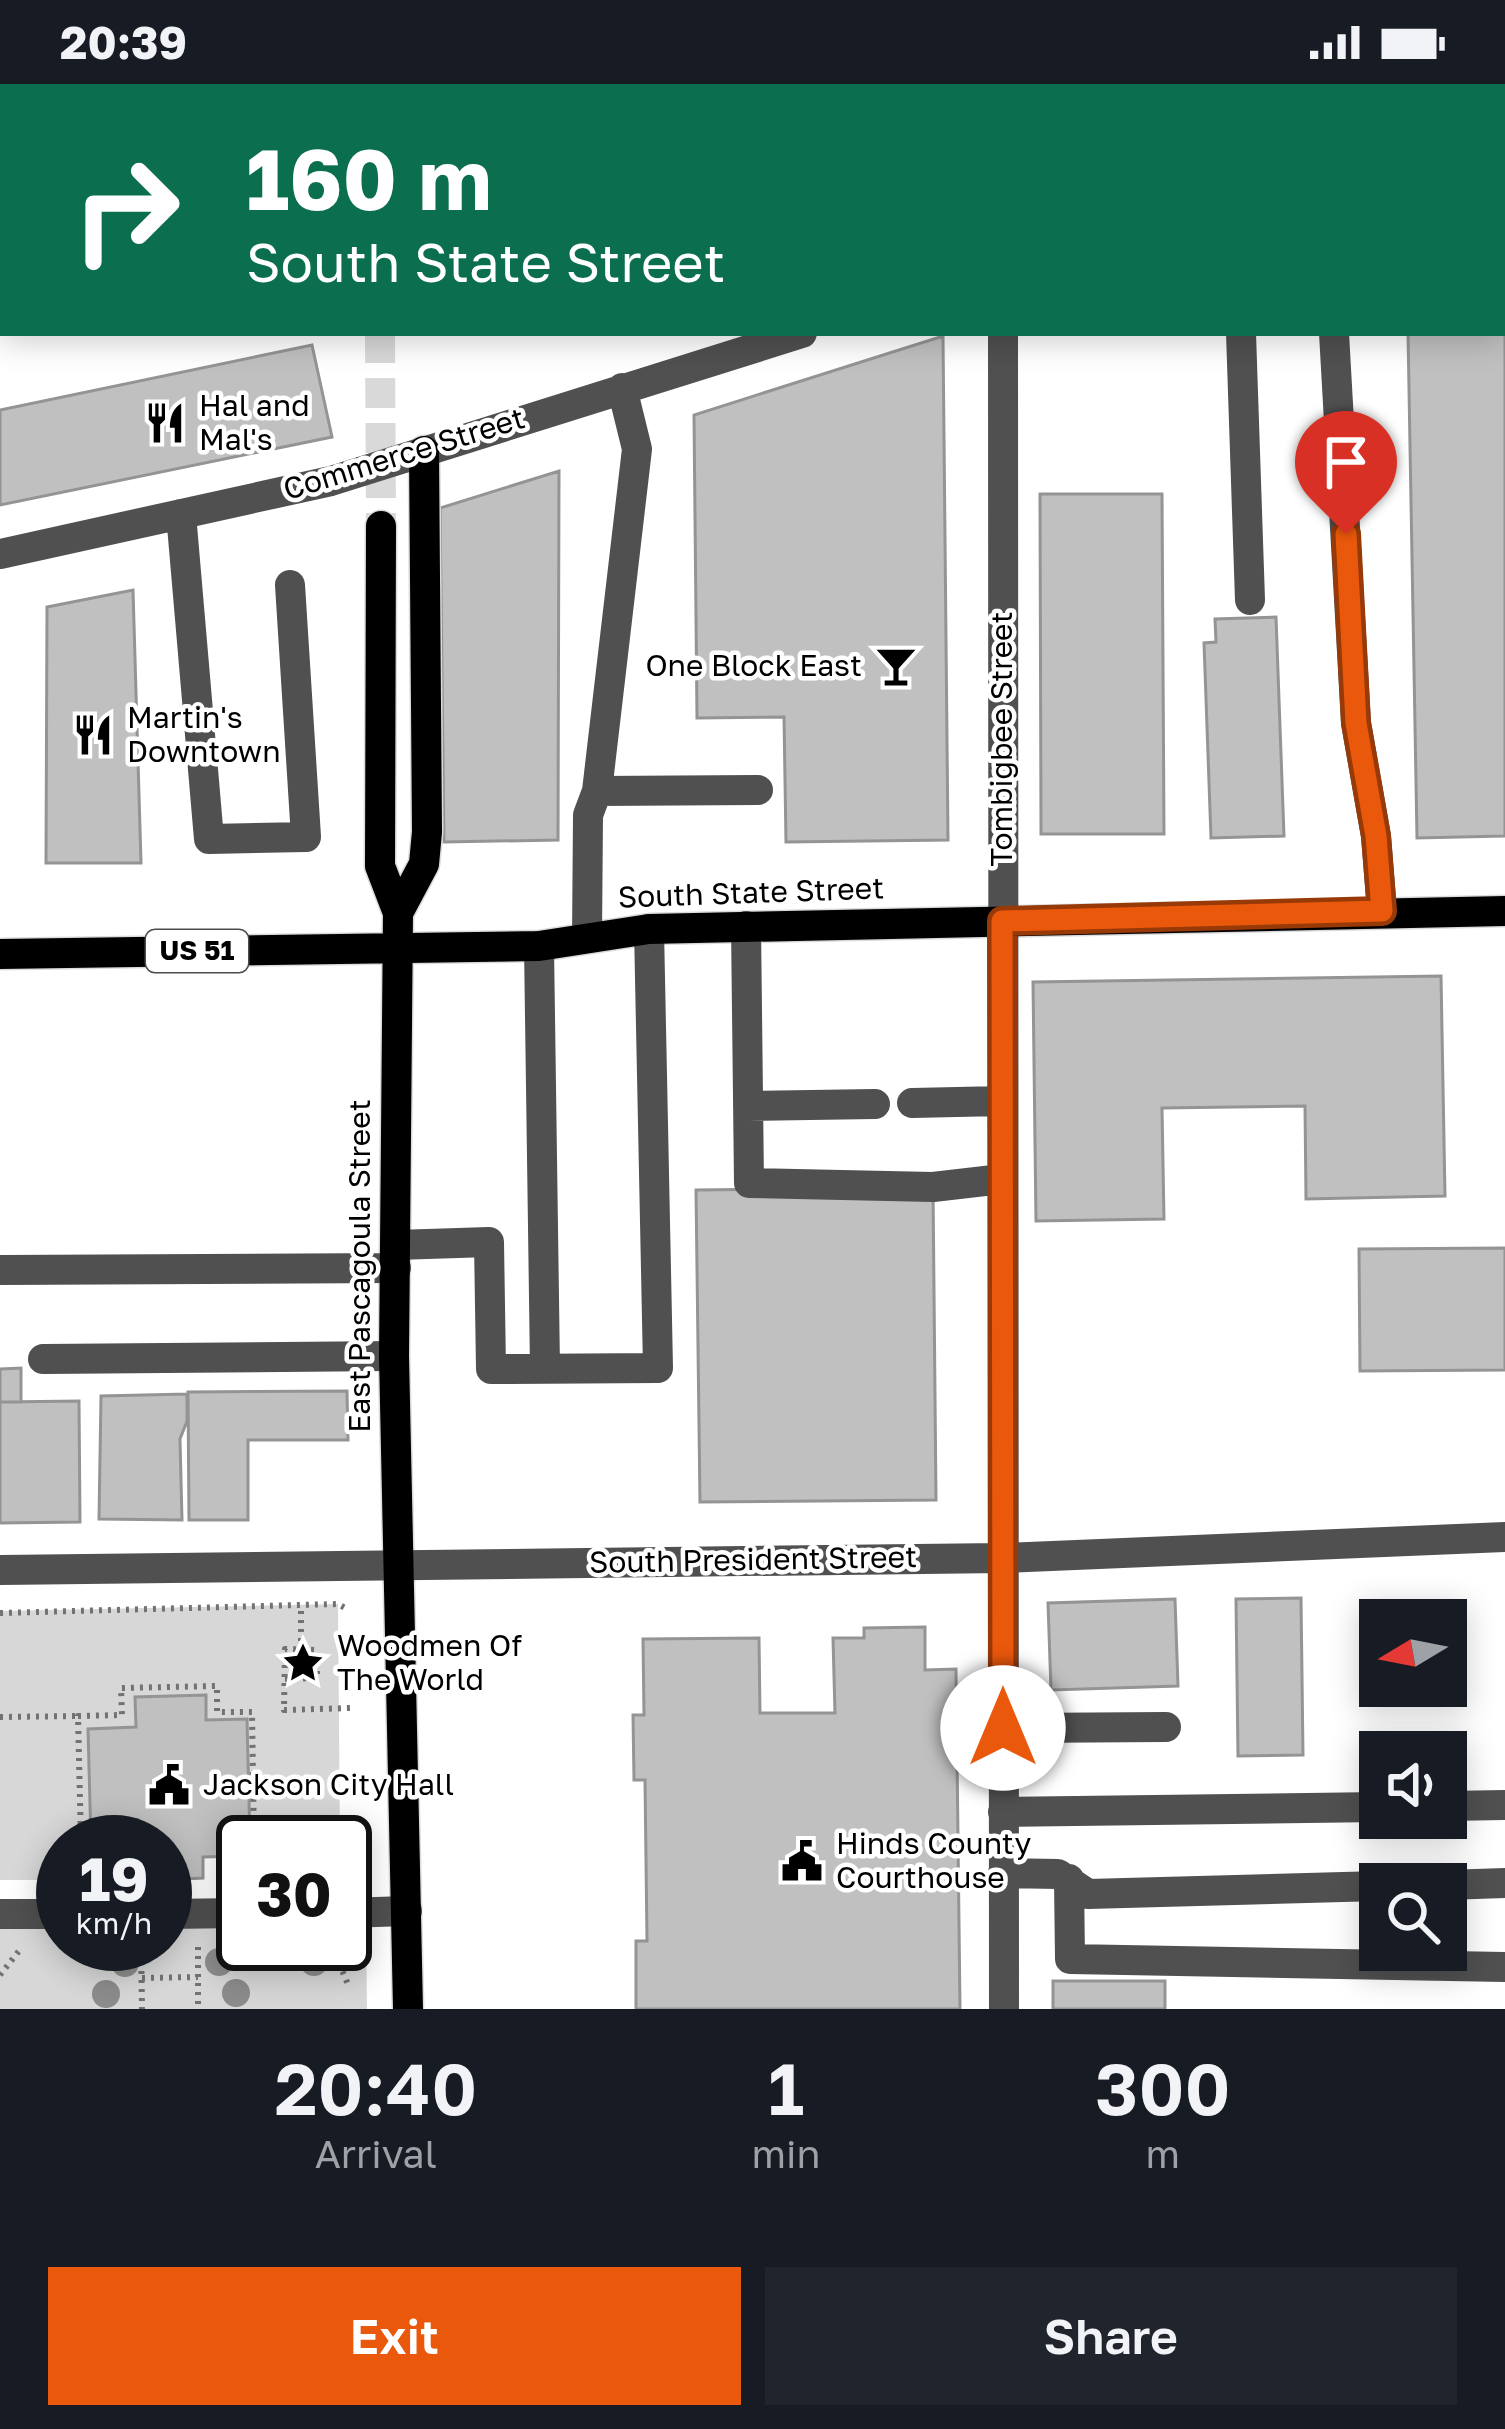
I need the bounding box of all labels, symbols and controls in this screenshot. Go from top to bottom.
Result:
text: 20:39 [60,15,187,69]
text: 160 m [246,128,492,228]
icon: right [48,132,204,288]
text: South State Street [246,229,725,294]
place label: Hal and Mal's [199,387,310,457]
street label: Commerce Street [279,399,529,507]
restaurant icon: Hal and Mal's [142,400,188,446]
pin [1295,411,1397,534]
icon: arrive [1313,429,1379,495]
street label: Tombigbee Street [983,612,1019,866]
bar icon: One Block East [873,643,919,689]
place label: One Block East [645,647,862,683]
place label: Martin's Downtown [127,699,281,769]
restaurant icon: Martin's Downtown [70,712,116,758]
street label: South State Street [617,869,885,915]
road number: US 51 [146,930,248,972]
street label: East Pascagoula Street [341,1099,377,1433]
street label: South President Street [589,1538,917,1580]
north arrow [1359,1599,1467,1707]
map controls [1359,1599,1467,1971]
place label: Woodmen Of The World [337,1627,522,1697]
place icon: Woodmen Of The World [280,1640,326,1686]
position arrow [940,1665,1066,1791]
button: sound [1359,1731,1467,1839]
public building icon: Jackson City Hall [146,1762,192,1808]
place label: Jackson City Hall [203,1766,454,1802]
speed limit sign: 30 [216,1815,372,1971]
place label: Hinds County Courthouse [836,1825,1031,1895]
public building icon: Hinds County Courthouse [779,1838,825,1884]
text: 19 [79,1842,148,1914]
button: search [1359,1863,1467,1971]
text: km/h [76,1905,152,1941]
text: 20:40 [274,2044,477,2131]
text: 1 [768,2044,804,2131]
text: 300 [1095,2044,1231,2131]
text: Arrival [315,2130,437,2177]
text: min [752,2130,821,2177]
text: m [1146,2130,1180,2177]
button: Exit [48,2267,741,2405]
button: Share [765,2267,1457,2405]

